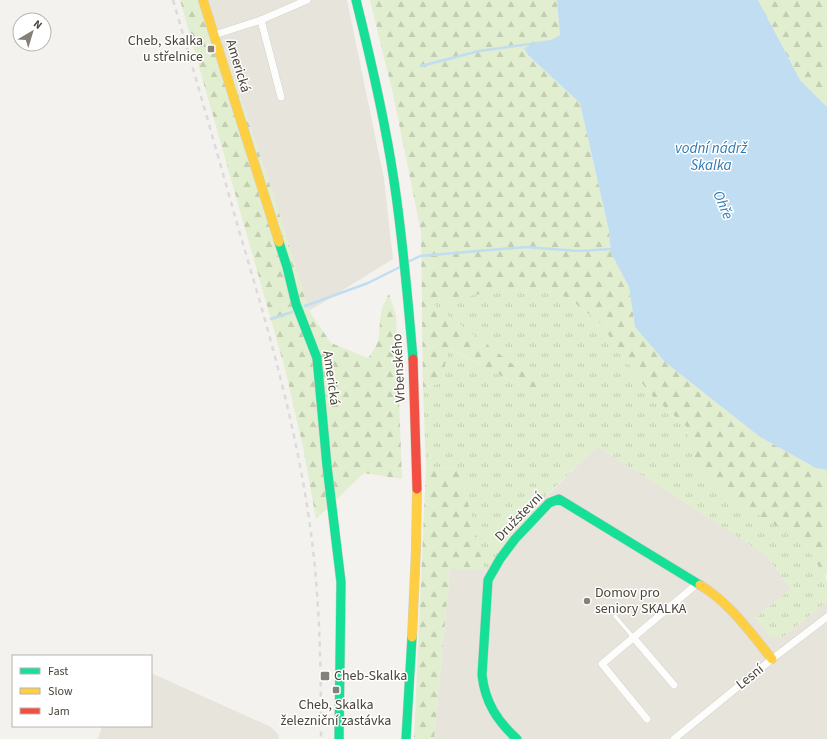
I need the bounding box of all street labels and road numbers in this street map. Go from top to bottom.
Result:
street label: Americká [220,37,256,95]
street label: Vrbenského [387,333,411,403]
street label: Americká [317,350,345,406]
street label: Družstevní [490,487,548,546]
street label: Lesní [732,659,769,694]

